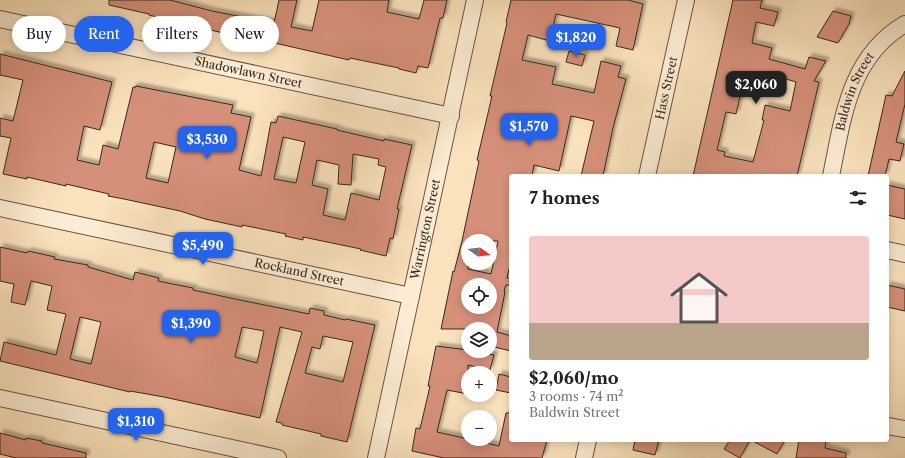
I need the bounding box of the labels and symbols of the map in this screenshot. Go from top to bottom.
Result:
pin: $1,820 [543,24,609,58]
street label: Baldwin Street [832,48,877,132]
street label: Shadowlawn Street [193,53,304,91]
street label: Hass Street [652,54,680,121]
pin: $2,060 [723,71,789,105]
pin: $1,570 [496,113,562,147]
pin: $3,530 [174,126,240,160]
street label: Warrington Street [407,177,443,282]
pin: $5,490 [170,232,236,266]
north arrow [461,234,497,270]
street label: Rockland Street [253,255,346,289]
pin: $1,390 [158,310,224,344]
pin: $1,310 [103,408,169,442]

